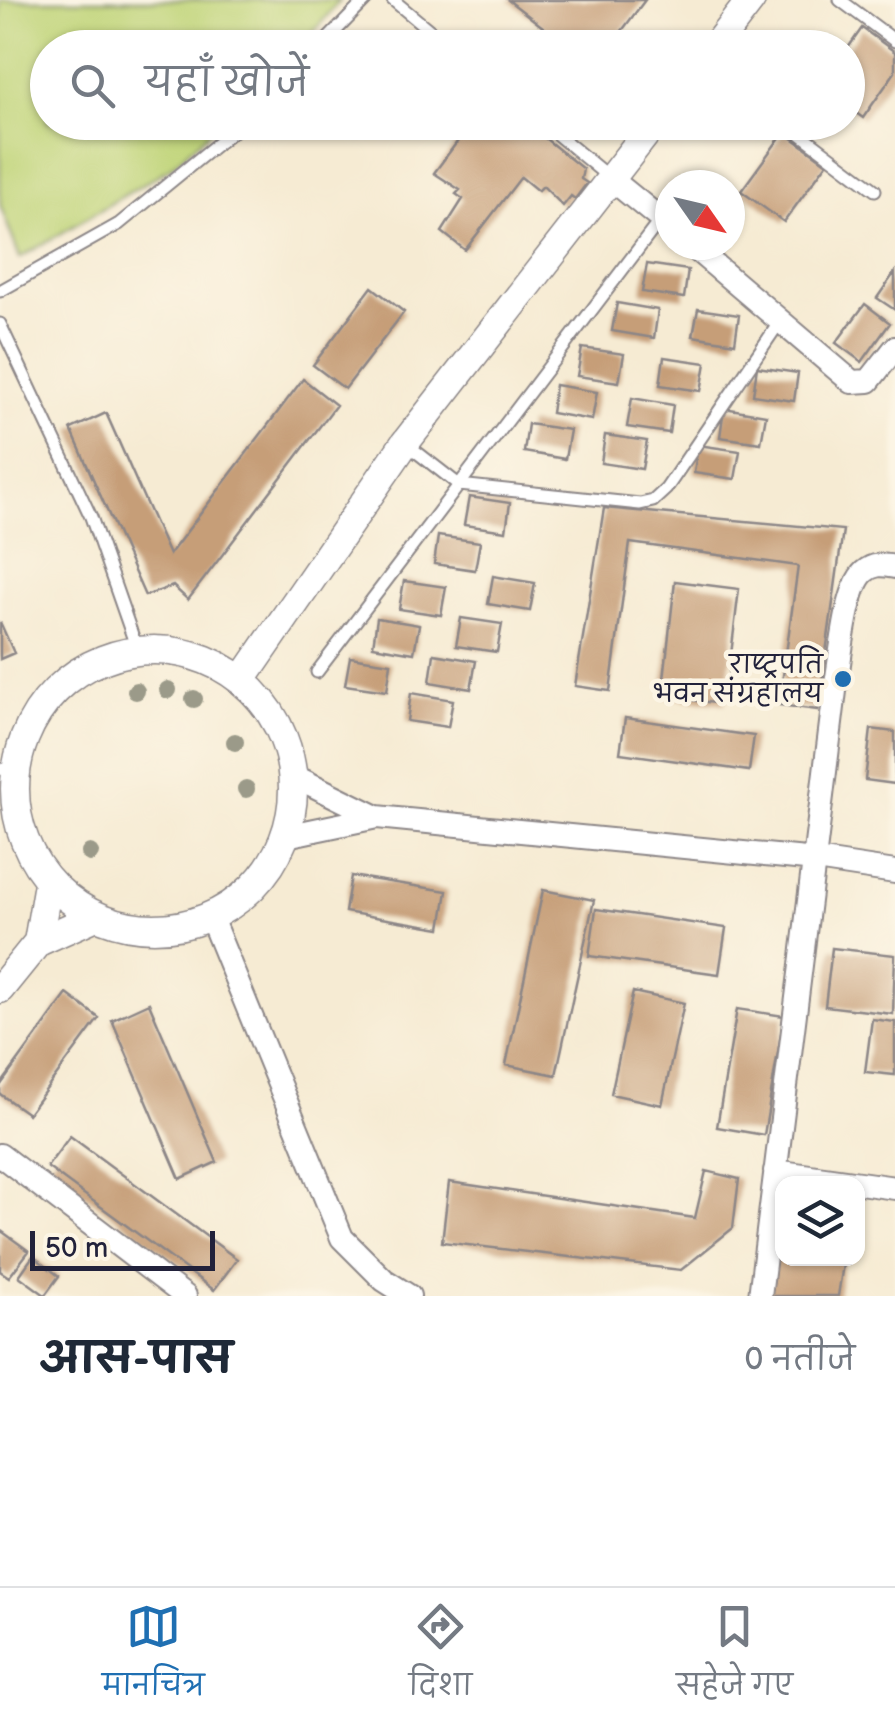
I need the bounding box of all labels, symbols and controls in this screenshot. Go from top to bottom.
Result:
search box [30,30,865,140]
icon: search [65,58,120,113]
text: यहाँ खोजें [145,61,309,106]
north arrow [655,170,745,260]
place label: राष्ट्रपति भवन संग्रहालय [653,645,825,710]
marker: राष्ट्रपति भवन संग्रहालय [832,668,854,690]
map controls [775,1176,865,1266]
button: layers [775,1176,865,1266]
scale bar [30,1226,215,1270]
text: 50 m [45,1232,108,1265]
text: आस-पास [40,1334,232,1385]
text: 0 नतीजे [745,1341,855,1380]
tab: मानचित्र [102,1599,205,1716]
tab: दिशा [409,1599,472,1716]
tab: सहेजे गए [676,1599,793,1716]

